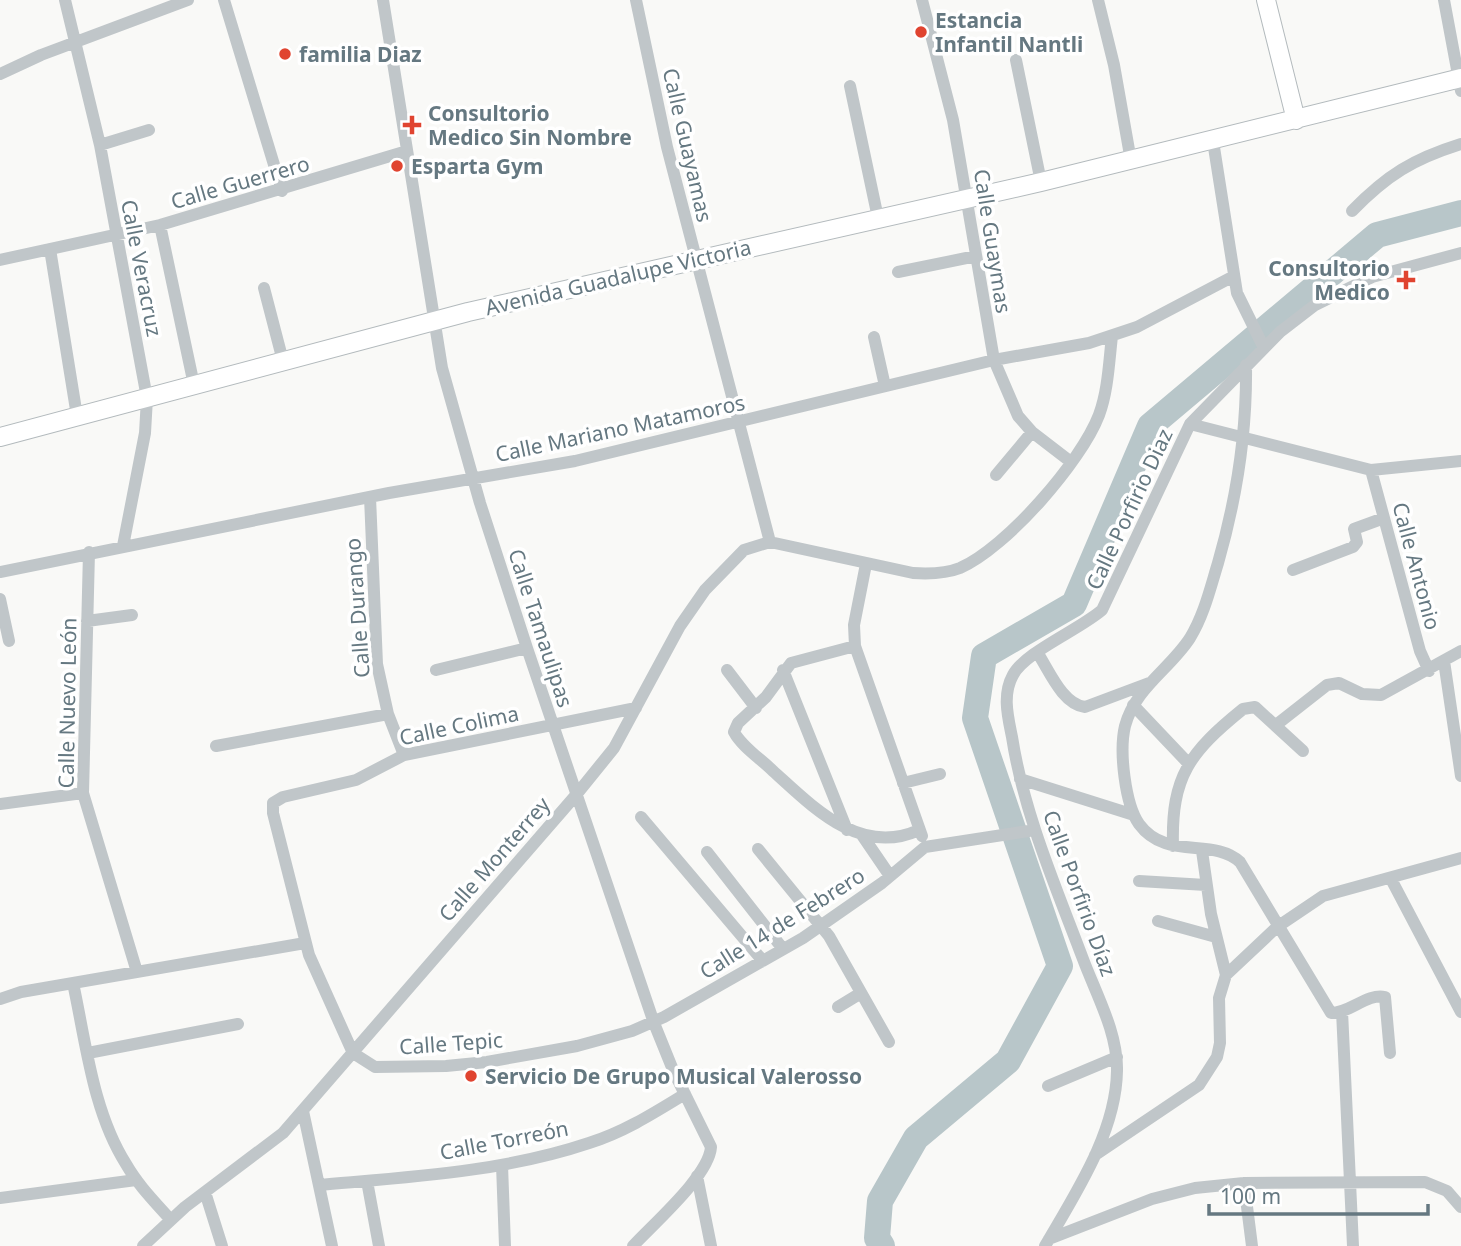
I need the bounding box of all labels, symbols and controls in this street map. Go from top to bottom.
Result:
place label: Estancia Infantil Nantli [935,6,1083,58]
marker: Estancia Infantil Nantli [913,24,929,40]
place label: familia Diaz [299,40,422,68]
marker: familia Diaz [277,46,293,62]
street label: Calle Guayamas [657,65,719,225]
place label: Consultorio Medico Sin Nombre [428,99,632,151]
marker: Consultorio Medico Sin Nombre [402,115,422,135]
street label: Calle Guerrero [167,149,313,215]
place label: Esparta Gym [411,152,543,180]
marker: Esparta Gym [389,158,405,174]
street label: Calle Guaymas [968,167,1018,315]
street label: Calle Veracruz [115,197,169,339]
street label: Avenida Guadalupe Victoria [482,233,754,321]
place label: Consultorio Medico [1268,254,1390,306]
marker: Consultorio Medico [1396,270,1416,290]
street label: Calle Mariano Matamoros [493,388,747,468]
street label: Calle Porfirio Diaz [1079,424,1179,594]
street label: Calle Antonio [1387,499,1447,633]
street label: Calle Durango [338,537,376,679]
street label: Calle Tamaulipas [502,545,580,711]
street label: Calle Nuevo León [52,617,82,789]
street label: Calle Colima [397,699,521,751]
street label: Calle Monterrey [432,791,556,927]
street label: Calle Porfirio Díaz [1037,806,1123,980]
street label: Calle 14 de Febrero [694,861,870,985]
street label: Calle Tepic [398,1025,504,1061]
place label: Servicio De Grupo Musical Valerosso [485,1062,862,1090]
marker: Servicio De Grupo Musical Valerosso [463,1068,479,1084]
street label: Calle Torreón [437,1114,571,1166]
scale bar [1209,1172,1428,1216]
text: 100 m [1220,1182,1281,1210]

